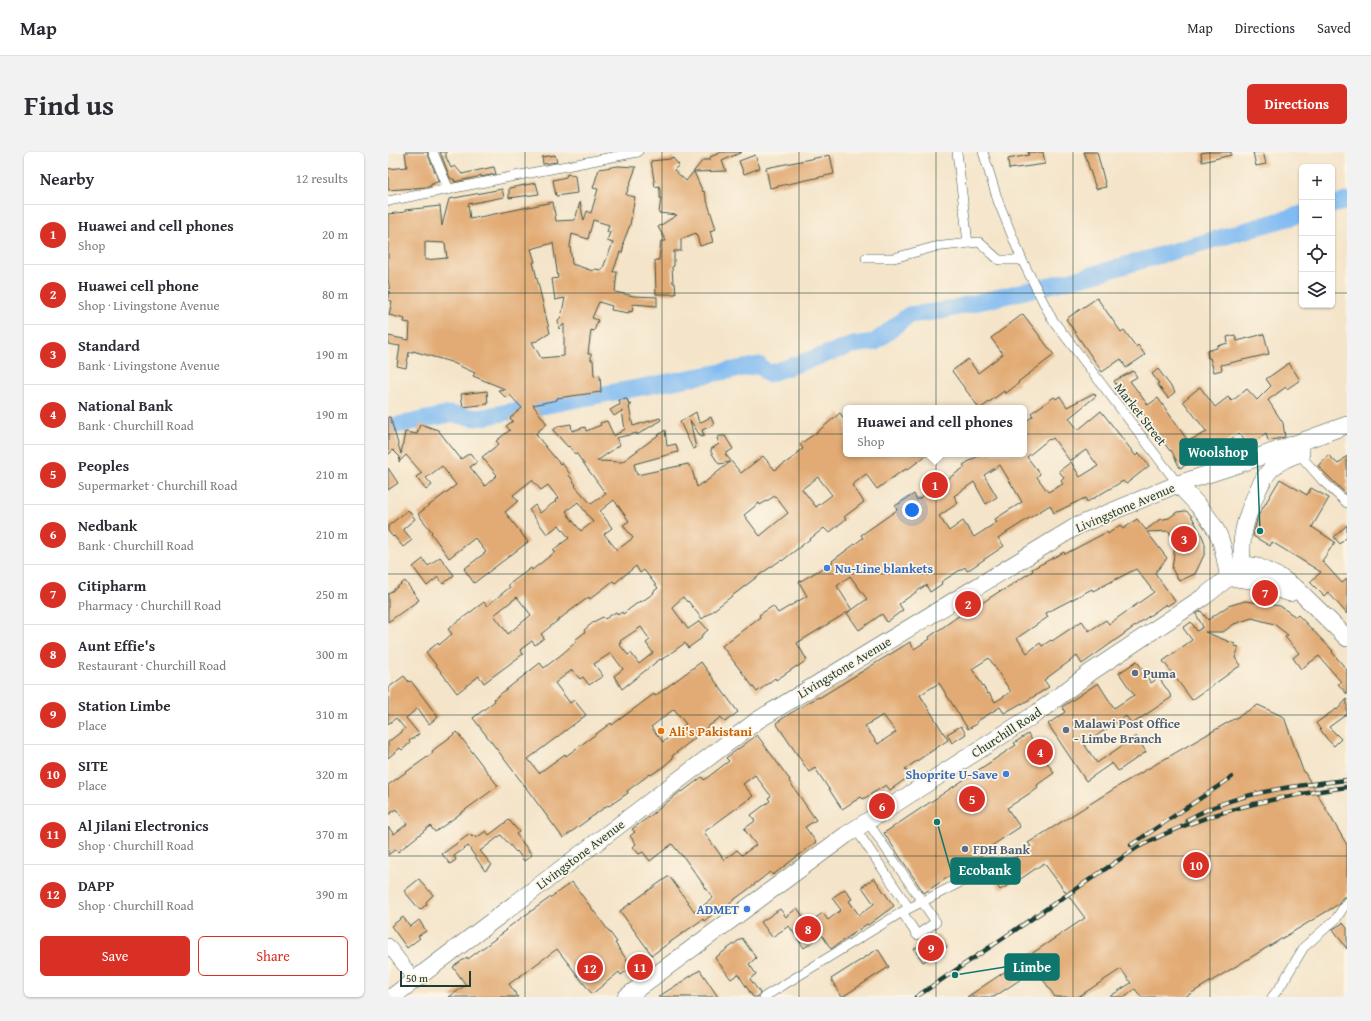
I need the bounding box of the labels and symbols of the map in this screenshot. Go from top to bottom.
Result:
street label: Market Street [1110,379,1171,450]
callout: Woolshop [1180,439,1257,465]
text: Woolshop [1188,442,1248,462]
pin: 1 [922,470,948,500]
street label: Livingstone Avenue [1072,478,1178,537]
your location [902,500,922,520]
pin: 3 [1171,524,1197,554]
place label: Nu-Line blankets [835,559,933,578]
marker: Nu-Line blankets [822,563,832,573]
pin: 7 [1252,578,1278,608]
pin: 2 [955,589,981,619]
street label: Livingstone Avenue [794,632,895,703]
place label: Puma [1143,664,1176,683]
marker: Puma [1130,668,1140,678]
street label: Churchill Road [967,703,1045,762]
place label: Malawi Post Office - Limbe Branch [1074,714,1180,748]
place label: Ali's Pakistani [669,722,752,741]
marker: Malawi Post Office - Limbe Branch [1061,725,1071,735]
marker: Ali's Pakistani [656,726,666,736]
pin: 4 [1027,737,1053,767]
place label: Shoprite U-Save [906,765,998,784]
marker: Shoprite U-Save [1001,769,1011,779]
pin: 5 [959,784,985,814]
pin: 6 [869,791,895,821]
street label: Livingstone Avenue [532,815,629,894]
place label: FDH Bank [973,840,1030,859]
marker: FDH Bank [960,844,970,854]
pin: 10 [1183,850,1209,880]
callout: Ecobank [951,858,1020,884]
text: Ecobank [959,860,1012,880]
place label: ADMET [696,900,739,919]
marker: ADMET [742,904,752,914]
pin: 8 [795,914,821,944]
pin: 9 [918,933,944,963]
pin: 11 [627,952,653,982]
pin: 12 [577,953,603,983]
callout: Limbe [1005,954,1059,980]
text: Limbe [1013,957,1051,977]
scale bar [400,969,471,988]

